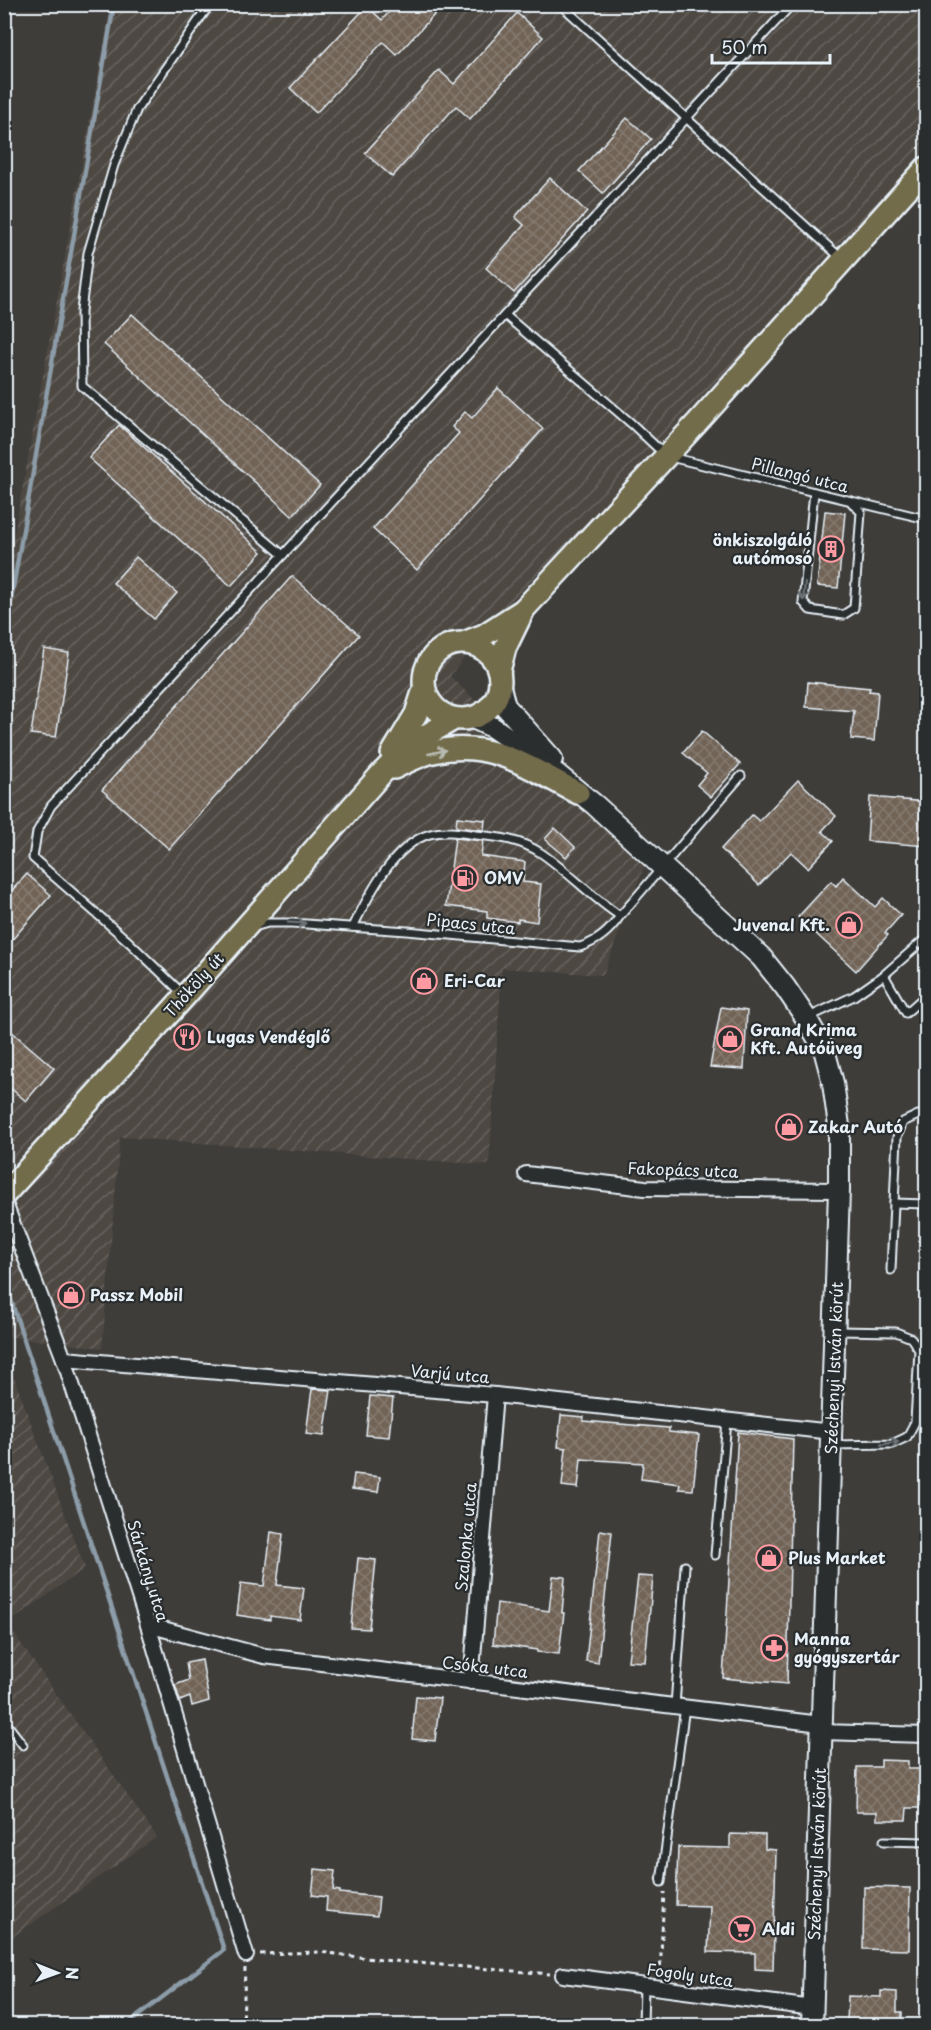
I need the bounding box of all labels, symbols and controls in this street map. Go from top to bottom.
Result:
scale bar [712,27,830,65]
text: 50 m [721,33,768,60]
street label: Pillangó utca [749,450,851,498]
place label: önkiszolgáló autómosó [713,527,812,569]
building icon: önkiszolgáló autómosó [816,534,846,564]
one-way arrow [798,581,809,601]
one-way arrow [426,746,446,757]
fuel station icon: OMV [450,863,480,893]
place label: OMV [484,865,524,889]
street label: Pipacs utca [426,906,517,940]
shop icon: Juvenal Kft. [834,910,864,940]
place label: Juvenal Kft. [733,912,830,936]
one-way arrow [287,918,307,929]
street label: Thököly út [158,946,229,1022]
shop icon: Eri-Car [409,966,439,996]
place label: Eri-Car [444,968,506,992]
place label: Grand Krima Kft. Autóüveg [750,1017,863,1059]
restaurant icon: Lugas Vendéglő [172,1022,202,1052]
place label: Lugas Vendéglő [207,1024,330,1048]
shop icon: Grand Krima Kft. Autóüveg [715,1024,745,1054]
shop icon: Zakar Autó [774,1112,804,1142]
place label: Zakar Autó [808,1114,903,1138]
street label: Fakopács utca [627,1155,739,1183]
shop icon: Passz Mobil [56,1280,86,1310]
street label: Széchenyi István körút [818,1281,848,1455]
place label: Passz Mobil [90,1282,183,1306]
street label: Varjú utca [410,1358,491,1388]
one-way arrow [880,1437,899,1448]
street label: Szalonka utca [448,1481,482,1592]
street label: Sárkány utca [122,1517,176,1625]
shop icon: Plus Market [754,1543,784,1573]
place label: Plus Market [788,1545,886,1569]
place label: Manna gyógyszertár [794,1626,901,1668]
pharmacy icon: Manna gyógyszertár [759,1633,789,1663]
street label: Csóka utca [441,1649,529,1683]
street label: Széchenyi István körút [801,1767,831,1941]
supermarket icon: Aldi [727,1914,757,1944]
place label: Aldi [762,1916,795,1940]
north arrow [27,1943,87,2003]
street label: Fogoly utca [645,1956,735,1992]
text: N [61,1967,85,1980]

